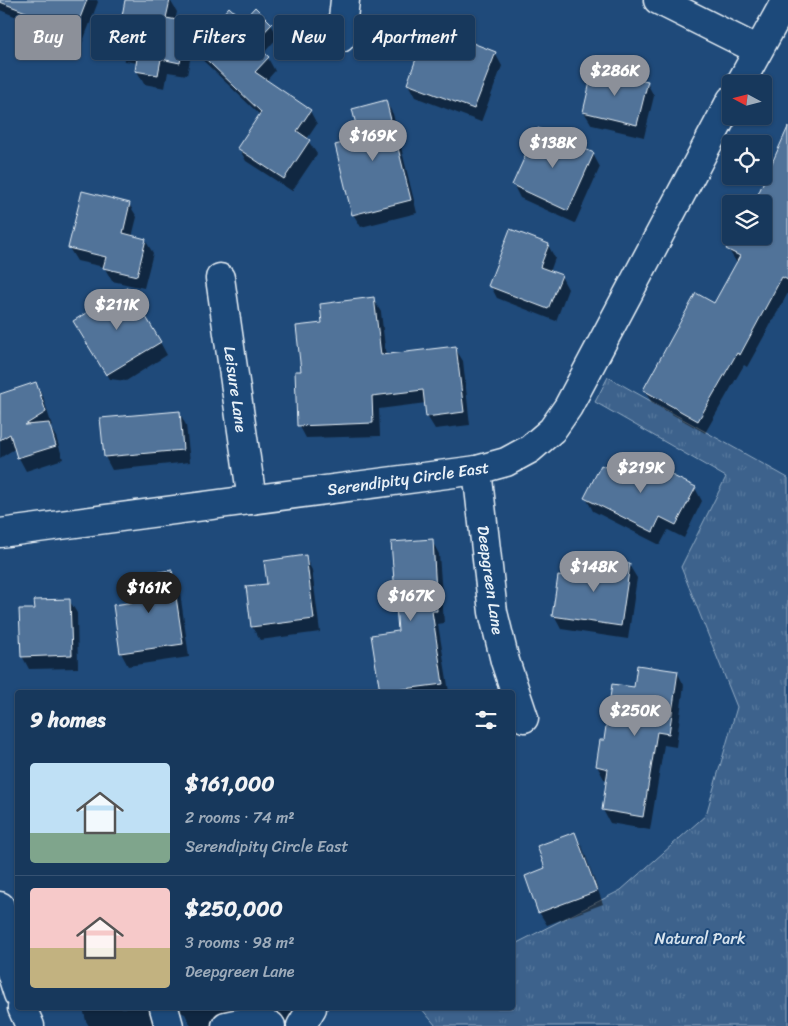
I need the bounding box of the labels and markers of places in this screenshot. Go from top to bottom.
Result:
pin: $286K [580,54,650,97]
pin: $169K [338,120,408,162]
pin: $138K [518,126,588,169]
pin: $211K [82,288,152,331]
pin: $219K [606,452,676,494]
pin: $148K [559,550,629,593]
pin: $161K [114,572,184,614]
pin: $167K [376,580,446,622]
pin: $250K [600,694,670,737]

